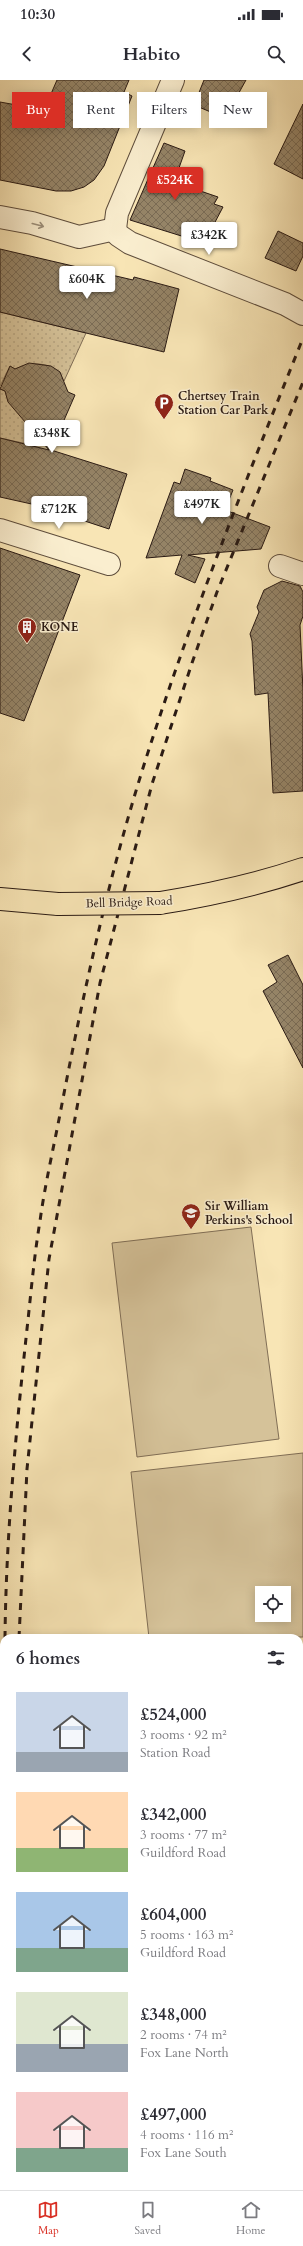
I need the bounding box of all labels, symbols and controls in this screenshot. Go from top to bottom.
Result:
text: 10:30 [20,4,55,24]
text: Habito [123,42,180,67]
icon: back [16,43,38,65]
icon: search [265,43,287,65]
chip: Buy [12,92,65,128]
chip: Rent [73,92,129,128]
chip: Filters [137,92,201,128]
chip: New [209,92,267,128]
pin: £524K [147,167,203,201]
text: £524K [156,171,194,189]
one-way arrow [31,222,44,229]
pin: £342K [181,222,237,256]
text: £342K [190,226,228,244]
pin: £604K [59,266,115,300]
text: £604K [68,270,106,288]
place label: Chertsey Train Station Car Park [178,388,269,418]
parking icon: Chertsey Train Station Car Park [153,392,175,420]
pin: £348K [24,420,80,454]
text: £348K [33,424,71,442]
pin: £497K [174,491,230,525]
text: £497K [183,495,221,513]
pin: £712K [31,496,87,530]
text: £712K [40,500,78,518]
building icon: KONE [16,616,38,644]
place label: KONE [41,619,79,635]
street label: Bell Bridge Road [85,892,173,912]
place label: Sir William Perkins's School [205,1198,293,1228]
school or university icon: Sir William Perkins's School [180,1202,202,1230]
map controls [255,1586,291,1622]
button: locate [255,1586,291,1622]
text: 6 homes [16,1647,80,1670]
icon: filters [265,1647,287,1669]
text: £524,000 [140,1703,206,1726]
icon: home [48,1708,96,1756]
text: 3 rooms · 92 m² [140,1726,227,1744]
text: Station Road [140,1744,210,1762]
text: £342,000 [140,1803,206,1826]
icon: home [48,1808,96,1856]
text: 3 rooms · 77 m² [140,1826,227,1844]
text: Guildford Road [140,1844,226,1862]
text: £604,000 [140,1903,206,1926]
icon: home [48,1908,96,1956]
text: 5 rooms · 163 m² [140,1926,233,1944]
text: Guildford Road [140,1944,226,1962]
text: £348,000 [140,2003,206,2026]
icon: home [48,2008,96,2056]
text: 2 rooms · 74 m² [140,2026,227,2044]
text: Fox Lane North [140,2044,229,2062]
text: £497,000 [140,2103,206,2126]
icon: home [48,2108,96,2156]
text: 4 rooms · 116 m² [140,2126,233,2144]
text: Fox Lane South [140,2144,227,2162]
tab: Map [37,2199,59,2238]
tab: Saved [134,2199,161,2238]
tab: Home [236,2199,266,2238]

